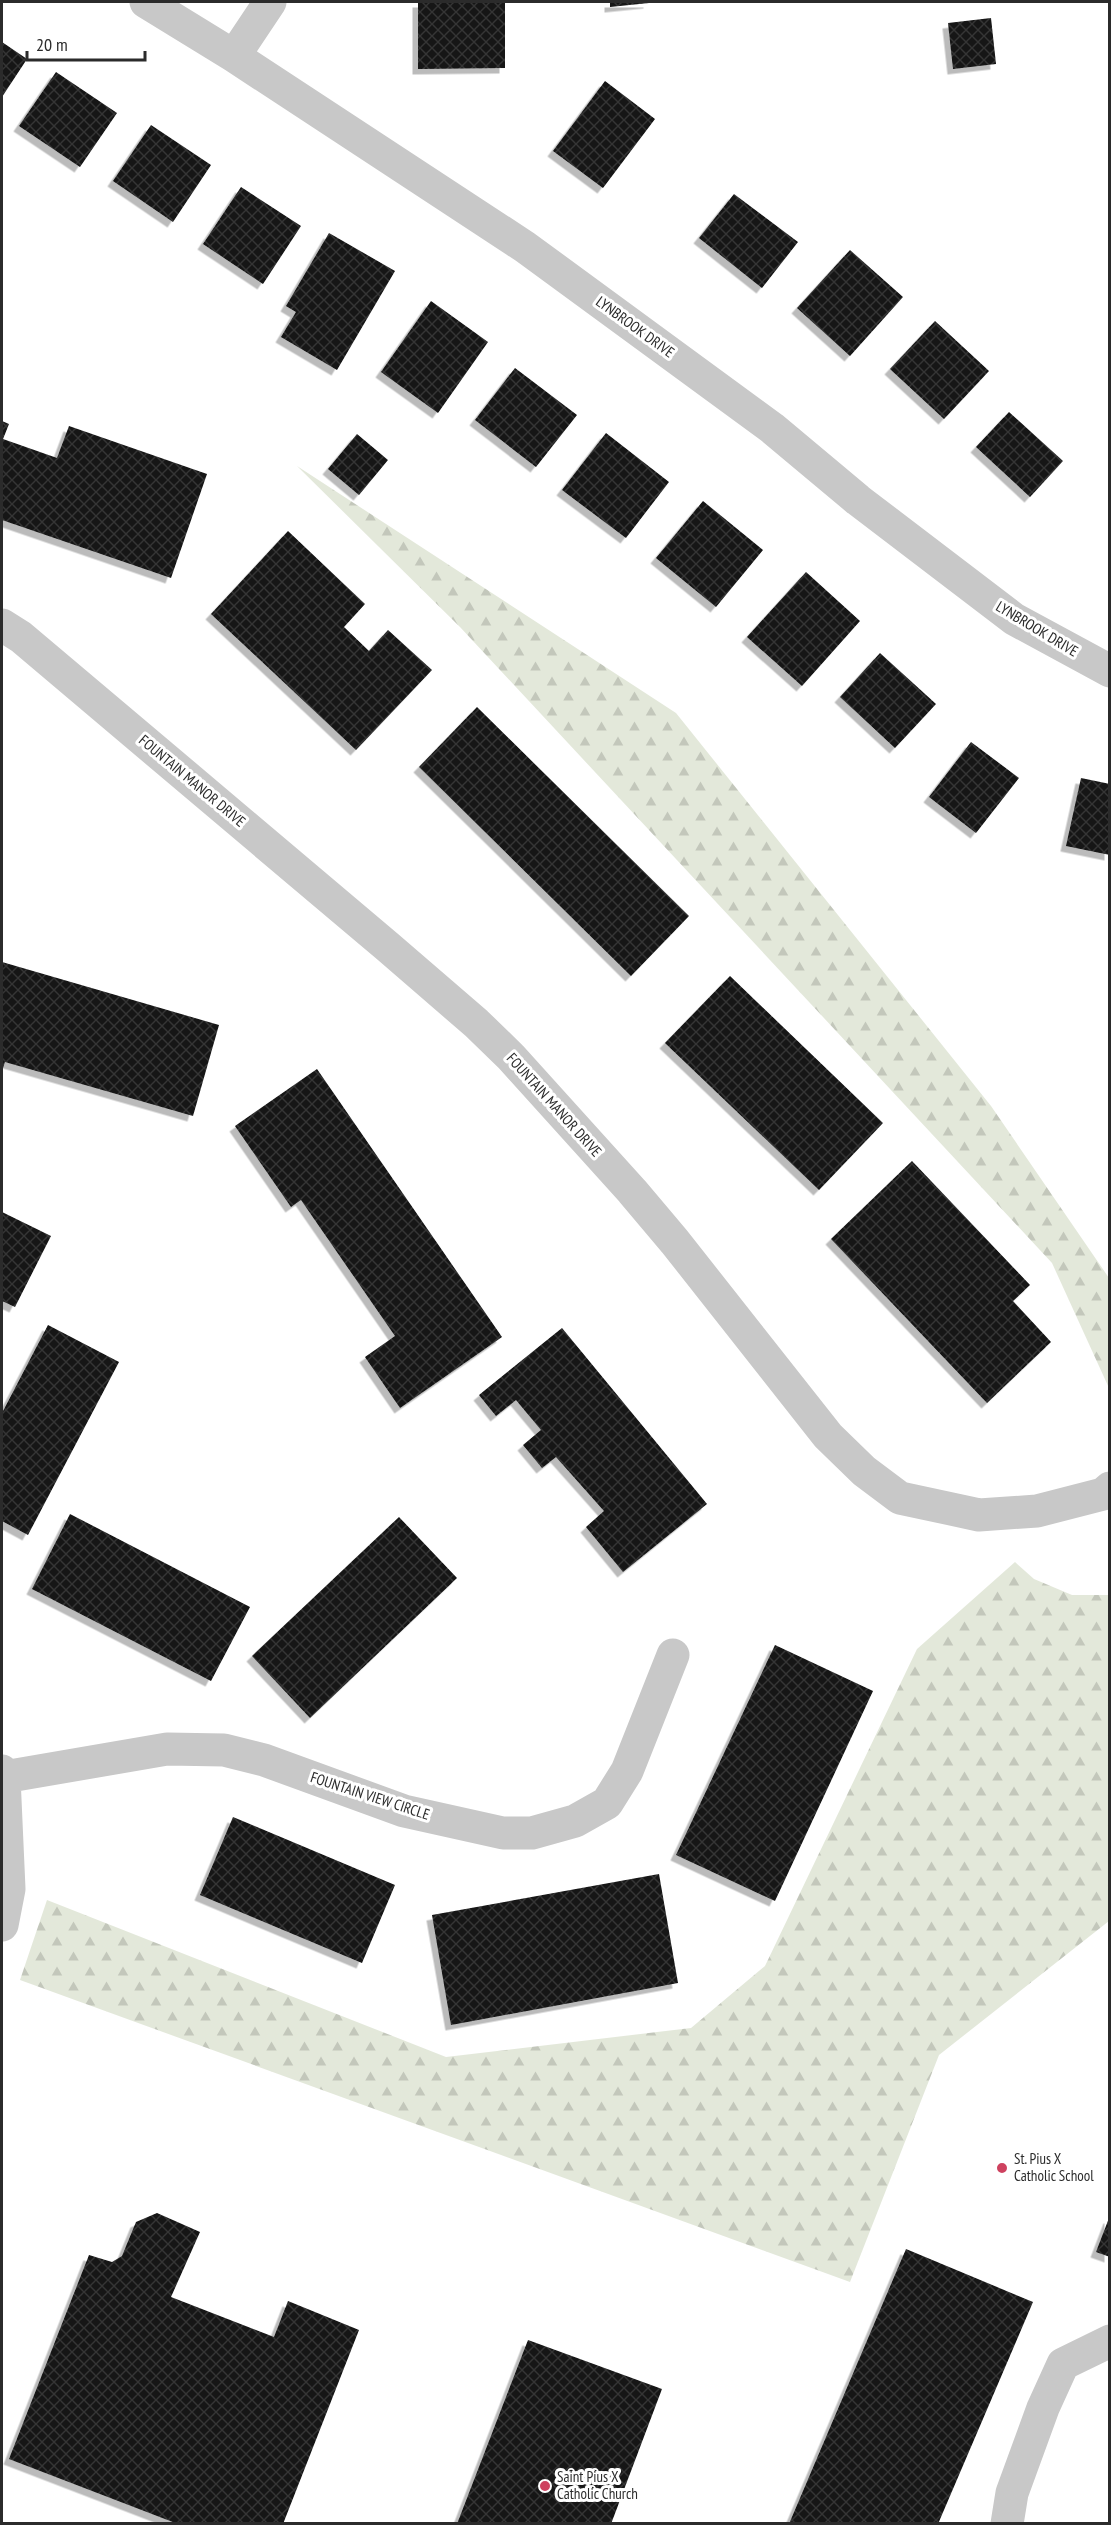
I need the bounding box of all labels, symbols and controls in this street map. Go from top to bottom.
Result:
scale bar [27,24,146,62]
text: 20 m [36,33,68,56]
street label: LYNBROOK DRIVE [592,292,678,361]
street label: LYNBROOK DRIVE [993,597,1082,660]
street label: FOUNTAIN MANOR DRIVE [135,730,249,831]
street label: FOUNTAIN MANOR DRIVE [503,1049,606,1161]
street label: FOUNTAIN VIEW CIRCLE [308,1767,432,1824]
place label: St. Pius X Catholic School [1014,2149,1094,2185]
marker: St. Pius X Catholic School [995,2161,1009,2175]
place label: Saint Pius X Catholic Church [557,2467,638,2503]
marker: Saint Pius X Catholic Church [538,2479,552,2493]

